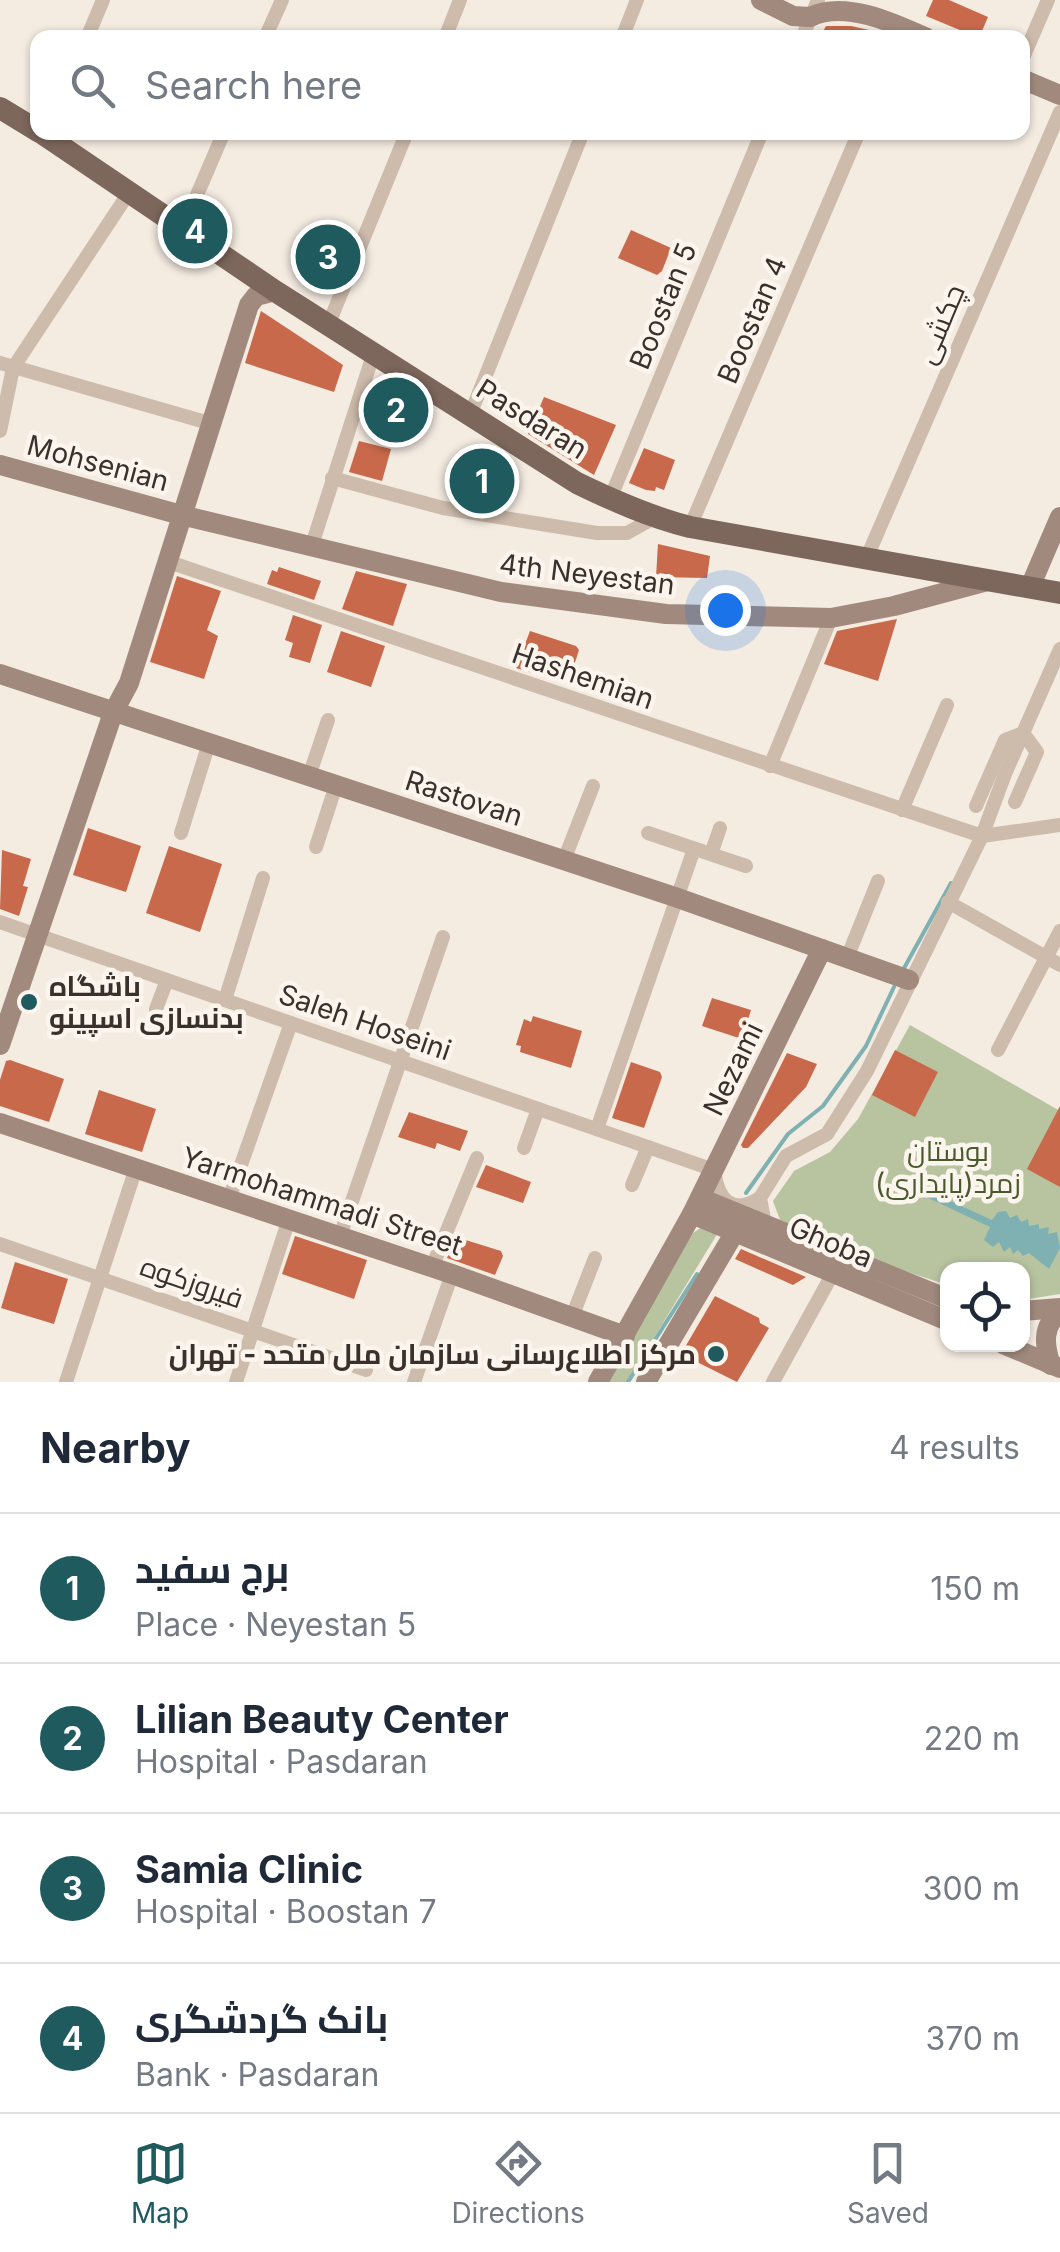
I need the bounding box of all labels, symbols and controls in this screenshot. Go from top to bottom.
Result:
search box [30,30,1030,140]
icon: search [65,58,120,113]
text: Search here [145,62,362,108]
pin: 4 [162,194,228,268]
pin: 3 [296,220,360,294]
street label: Boostan 5 [622,238,704,374]
street label: Boostan 4 [710,252,794,388]
street label: چکشی [908,279,974,370]
pin: 2 [364,372,428,448]
street label: Pasdaran [470,372,594,466]
street label: Mohsenian [23,428,173,498]
pin: 1 [450,444,514,518]
street label: 4th Neyestan [497,546,677,602]
your location [700,585,751,636]
street label: Hashemian [508,636,658,716]
street label: Rastovan [401,763,527,833]
place label: باشگاه بدنسازی اسپینو [49,969,244,1037]
street label: Saleh Hoseini [274,977,456,1067]
marker: باشگاه بدنسازی اسپینو [18,991,40,1013]
street label: Nezami [696,1017,770,1121]
park label: بوستان زمرد(پایداری) [875,1134,1021,1202]
street label: Yarmohammadi Street [177,1140,467,1262]
street label: Ghoba [784,1209,878,1275]
street label: فیروزکوه [136,1249,248,1315]
map controls [940,1262,1030,1352]
button: locate [940,1262,1030,1352]
place label: مرکز اطلاع‌رسانی سازمان ملل متحد - تهران [169,1337,696,1373]
marker: مرکز اطلاع‌رسانی سازمان ملل متحد - تهران [705,1343,727,1365]
text: Nearby [40,1422,191,1473]
text: 4 results [889,1428,1020,1467]
text: برج سفید [135,1546,289,1592]
text: 1 [66,1569,79,1608]
text: 150 m [930,1569,1020,1608]
text: Place · Neyestan 5 [135,1605,416,1644]
text: Lilian Beauty Center [135,1696,509,1742]
text: 2 [62,1719,83,1758]
text: 220 m [924,1719,1020,1758]
text: Hospital · Pasdaran [135,1742,428,1781]
text: Samia Clinic [135,1846,363,1892]
text: 3 [62,1869,83,1908]
text: 300 m [923,1869,1020,1908]
text: Hospital · Boostan 7 [135,1892,437,1931]
text: بانک گردشگری [135,1996,388,2042]
text: 4 [62,2019,83,2058]
text: 370 m [925,2019,1020,2058]
text: Bank · Pasdaran [135,2055,379,2094]
tab: Map [131,2136,189,2230]
tab: Directions [451,2136,585,2230]
tab: Saved [847,2136,929,2230]

